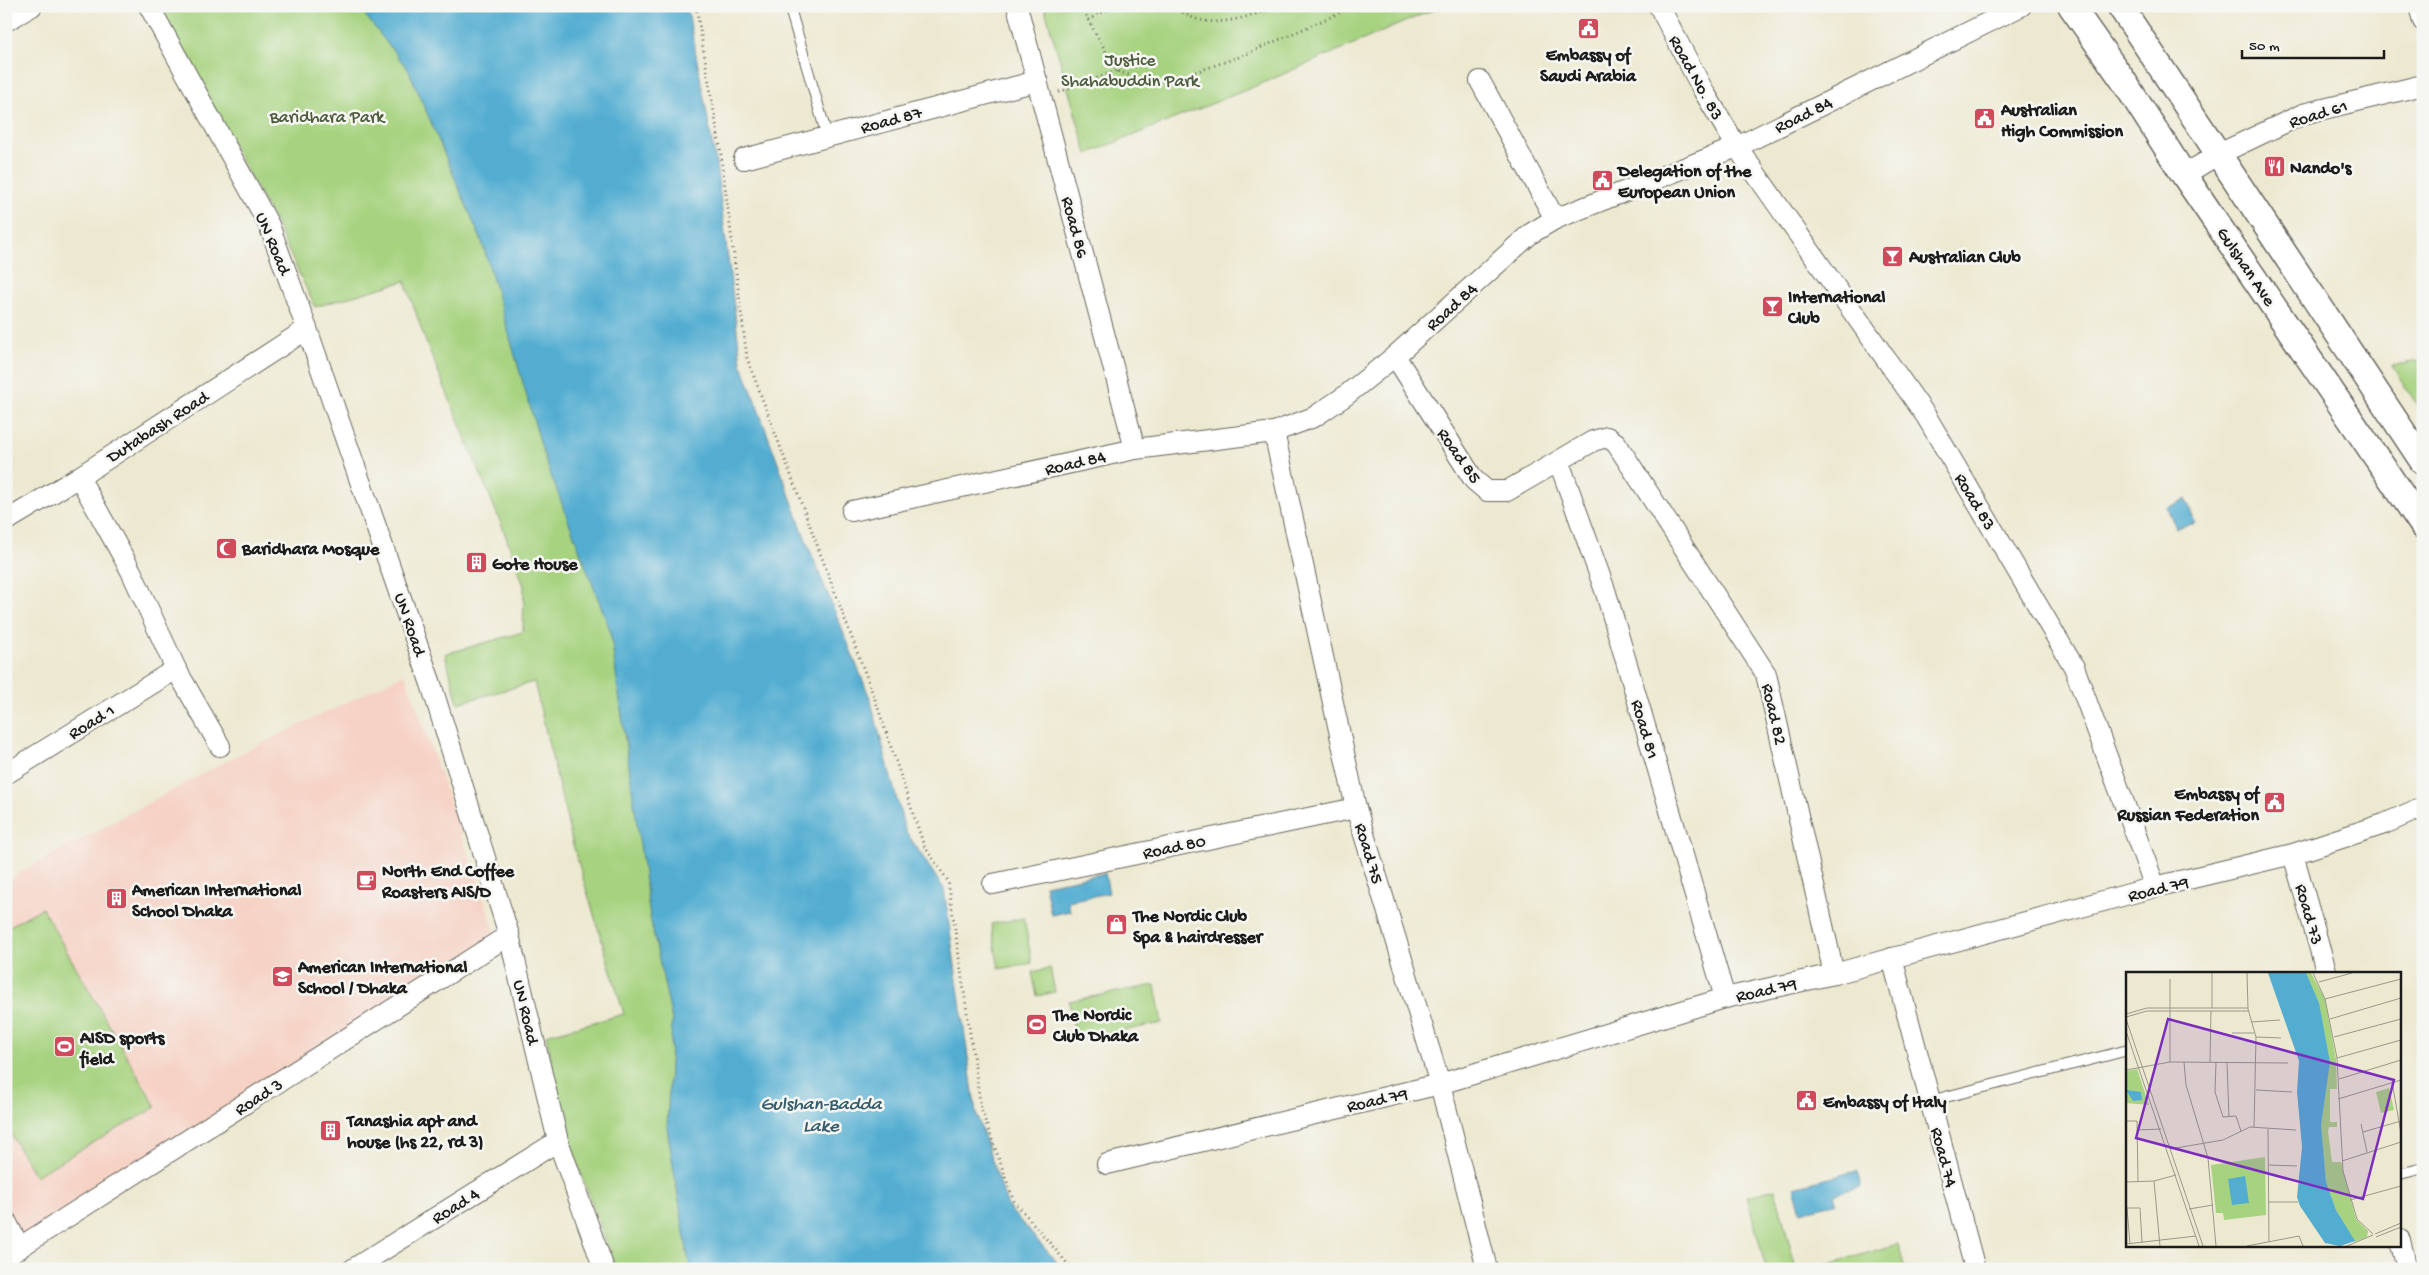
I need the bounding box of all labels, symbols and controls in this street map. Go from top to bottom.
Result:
public building icon: Embassy of Saudi Arabia [1576,17,1600,41]
scale bar [2242,28,2384,60]
street label: Road No. 83 [1663,32,1727,124]
text: 50 m [2249,38,2280,56]
place label: Embassy of Saudi Arabia [1540,46,1637,88]
park label: Justice Shahabuddin Park [1061,51,1201,93]
street label: Road 84 [1772,93,1837,139]
street label: Road 61 [2287,97,2350,134]
place label: Australian High Commission [2000,101,2123,143]
street label: Road 87 [859,103,925,140]
public building icon: Australian High Commission [1973,107,1997,131]
park label: Baridhara Park [269,108,386,129]
restaurant icon: Nando's [2262,155,2286,179]
place label: Nando's [2290,159,2353,180]
place label: Delegation of the European Union [1616,162,1752,204]
public building icon: Delegation of the European Union [1590,168,1614,192]
street label: Road 86 [1055,195,1092,261]
street label: UN Road [249,210,295,280]
street label: Gulshan Ave [2211,224,2279,311]
bar icon: Australian Club [1881,244,1905,268]
place label: Australian Club [1908,248,2021,269]
street label: Road 84 [1423,279,1483,336]
place label: International Club [1787,288,1886,330]
bar icon: International Club [1760,294,1784,318]
street label: Dutabash Road [103,387,214,469]
street label: Road 85 [1431,425,1485,488]
street label: Road 84 [1043,447,1109,482]
street label: Road 83 [1949,470,1999,535]
mosque icon: Baridhara Mosque [214,536,238,560]
place label: Baridhara Mosque [241,540,380,561]
building icon: Gote House [464,551,488,575]
place label: Gote House [492,555,578,576]
street label: UN Road [388,590,430,661]
street label: Road 82 [1755,682,1790,747]
street label: Road 81 [1625,698,1662,762]
street label: Road 1 [65,701,119,746]
place label: Embassy of Russian Federation [2116,785,2260,827]
public building icon: Embassy of Russian Federation [2263,791,2287,815]
street label: Road 75 [1348,821,1387,887]
street label: Road 80 [1141,832,1208,865]
place label: North End Coffee Roasters AIS/D [381,862,515,904]
cafe icon: North End Coffee Roasters AIS/D [354,868,378,892]
street label: Road 79 [2126,873,2191,908]
place label: American International School Dhaka [131,881,301,923]
street label: Road 73 [2289,882,2326,948]
building icon: American International School Dhaka [104,887,128,911]
place label: The Nordic Club Spa & hairdresser [1131,907,1265,949]
shop icon: The Nordic Club Spa & hairdresser [1105,913,1129,937]
place label: American International School / Dhaka [297,958,467,1000]
school or university icon: American International School / Dhaka [270,964,294,988]
inset map [2126,972,2402,1248]
street label: Road 79 [1734,974,1799,1009]
street label: UN Road [507,978,543,1048]
place label: The Nordic Club Dhaka [1051,1006,1139,1048]
sports icon: The Nordic Club Dhaka [1025,1012,1049,1036]
place label: AISD sports field [79,1029,166,1071]
sports icon: AISD sports field [52,1035,76,1059]
street label: Road 3 [231,1075,287,1121]
street label: Road 79 [1345,1084,1410,1119]
public building icon: Embassy of Italy [1795,1089,1819,1113]
place label: Embassy of Italy [1823,1093,1947,1114]
water label: Gulshan-Badda Lake [761,1094,883,1139]
place label: Tanashia apt and house (hs 22, rd 3) [345,1112,483,1154]
building icon: Tanashia apt and house (hs 22, rd 3) [319,1118,343,1142]
street label: Road 74 [1924,1125,1961,1191]
street label: Road 4 [429,1184,484,1230]

